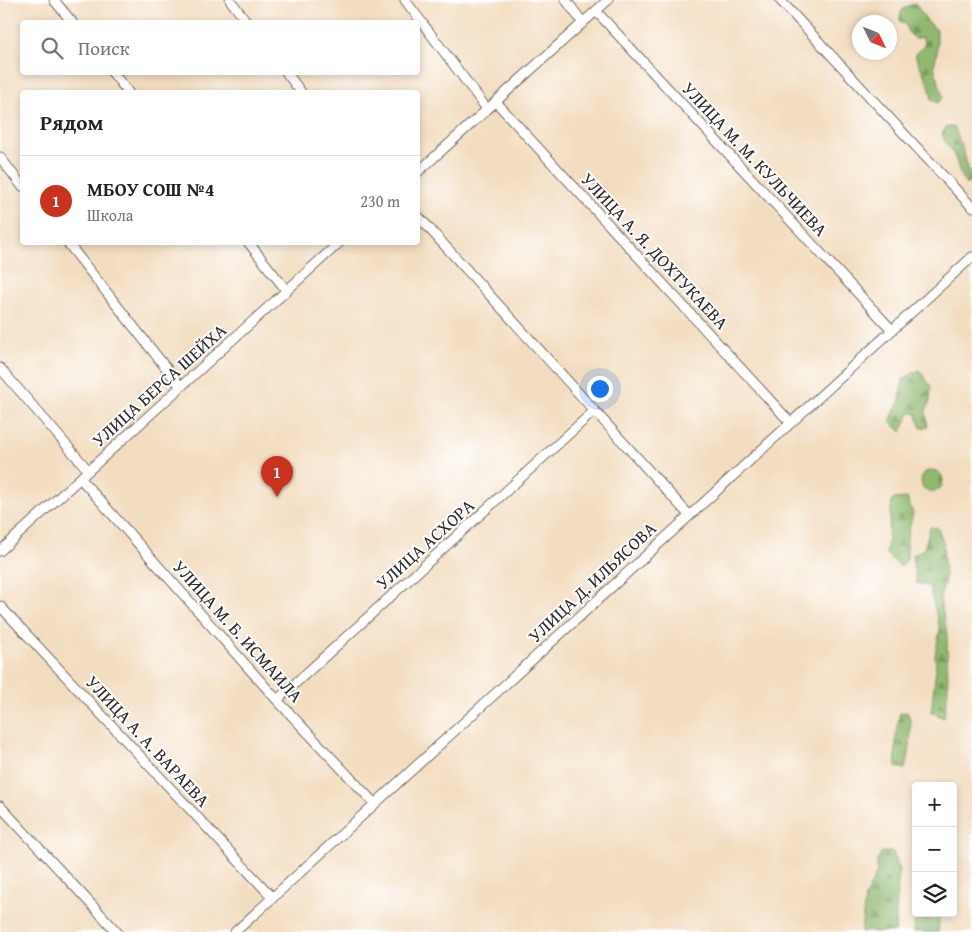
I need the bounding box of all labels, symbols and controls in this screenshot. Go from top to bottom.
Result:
north arrow [852,15,897,60]
search box [20,20,420,75]
icon: search [38,34,66,62]
text: Поиск [78,34,130,62]
street label: УЛИЦА М. М. КУЛЬЧИЕВА [676,76,834,242]
text: Рядом [40,107,103,138]
street label: УЛИЦА А. Я. ДОХТУКАЕВА [575,166,735,336]
text: МБОУ СОШ №4 [87,175,215,203]
text: 1 [52,189,60,213]
text: 230 m [360,189,400,213]
text: Школа [87,203,133,227]
street label: УЛИЦА БЕРСА ШЕЙХА [86,317,232,453]
your location [587,376,613,402]
pin: 1 [261,456,293,497]
street label: УЛИЦА АСХОРА [370,492,480,596]
street label: УЛИЦА Д. ИЛЬЯСОВА [522,515,662,649]
street label: УЛИЦА М. Б. ИСМАИЛА [167,554,309,708]
street label: УЛИЦА А. А. ВАРАЕВА [80,669,216,813]
map controls [912,782,957,917]
button: + [912,782,957,827]
button: − [912,827,957,872]
button: layers [912,872,957,917]

